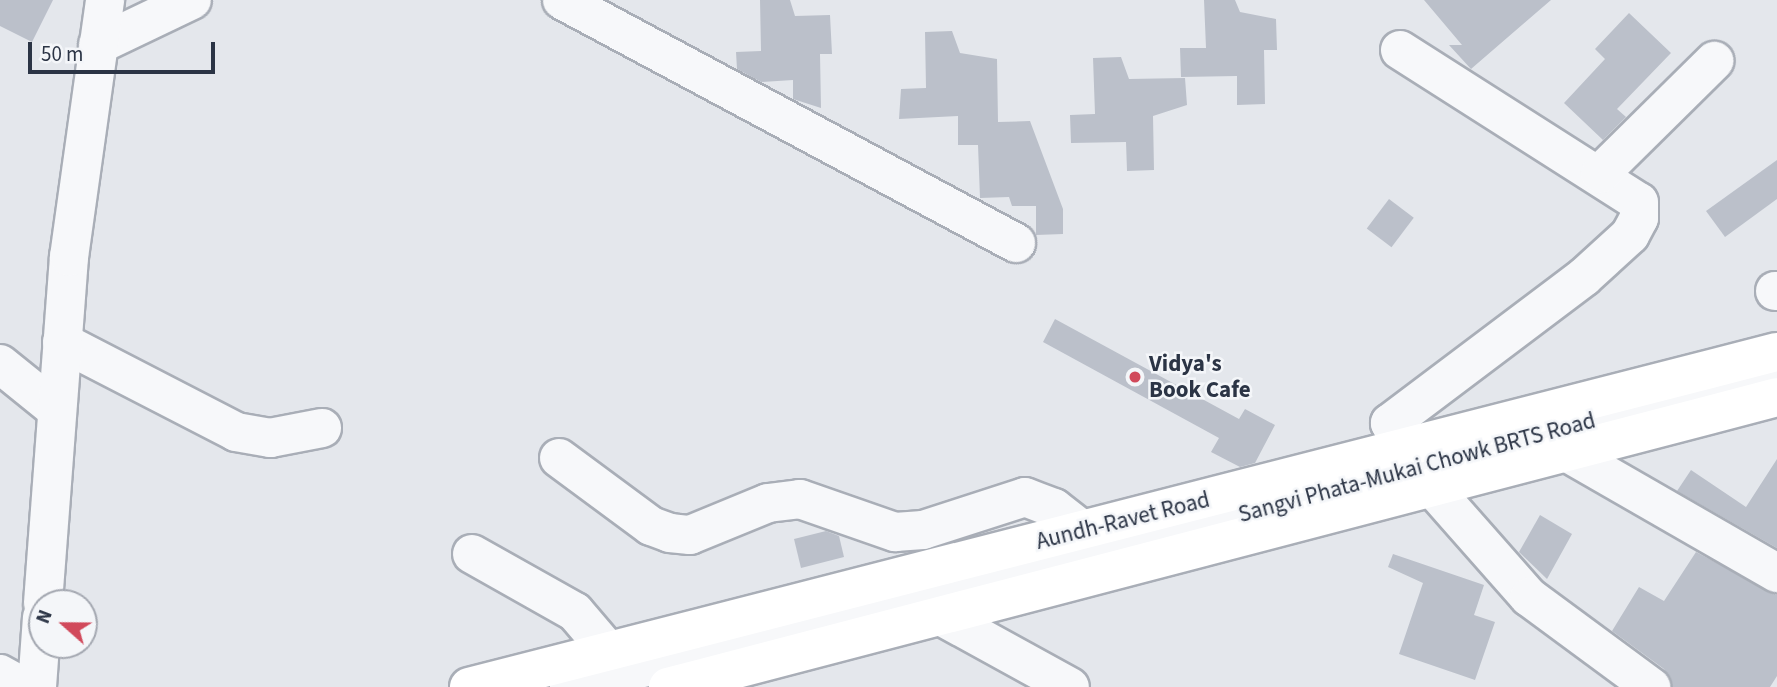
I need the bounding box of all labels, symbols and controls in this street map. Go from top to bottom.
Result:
scale bar [32,28,219,72]
text: 50 m [41,39,83,69]
place label: Vidya's Book Cafe [1149,350,1251,404]
marker: Vidya's Book Cafe [1127,369,1143,385]
street label: Sangvi Phata-Mukai Chowk BRTS Road [1235,407,1599,529]
street label: Aundh-Ravet Road [1033,486,1213,556]
north arrow [28,589,98,659]
text: N [30,606,60,628]

